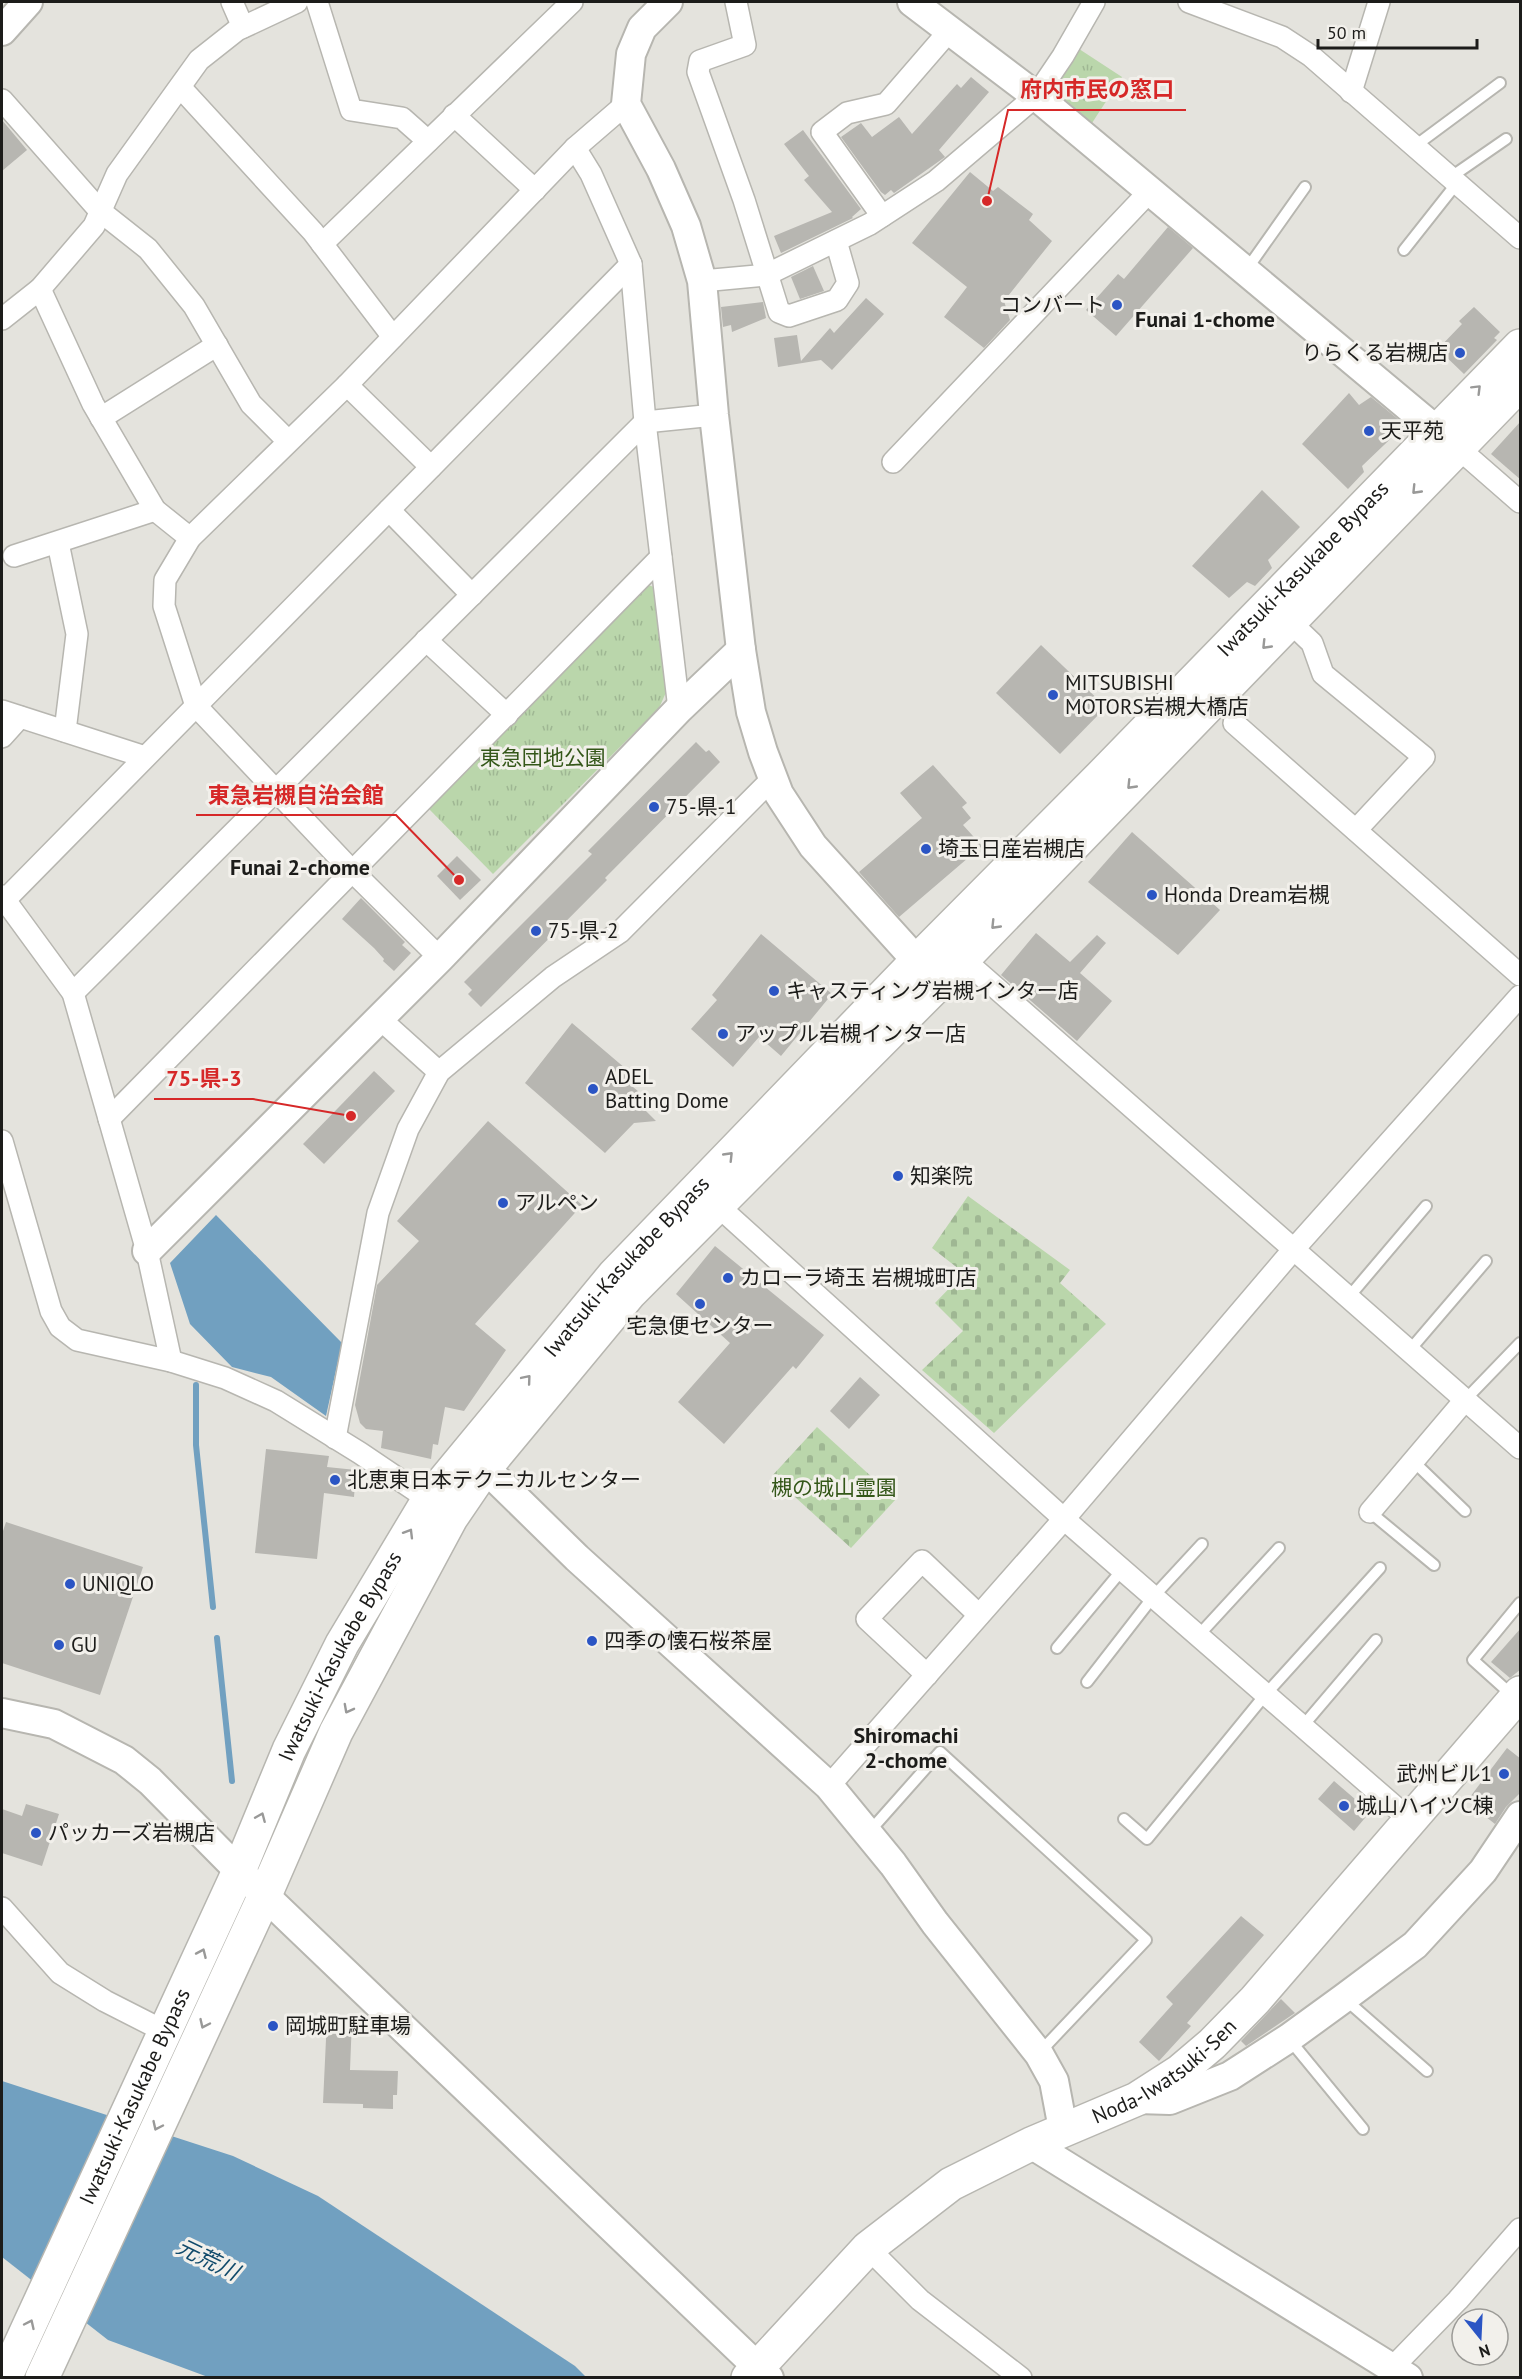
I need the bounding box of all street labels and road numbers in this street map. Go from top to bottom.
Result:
street label: Iwatsuki-Kasukabe Bypass [1211,475,1394,662]
street label: Iwatsuki-Kasukabe Bypass [538,1170,715,1363]
street label: Iwatsuki-Kasukabe Bypass [272,1546,408,1765]
street label: Iwatsuki-Kasukabe Bypass [73,1984,196,2209]
street label: Noda-Iwatsuki-Sen [1088,2013,1242,2130]

